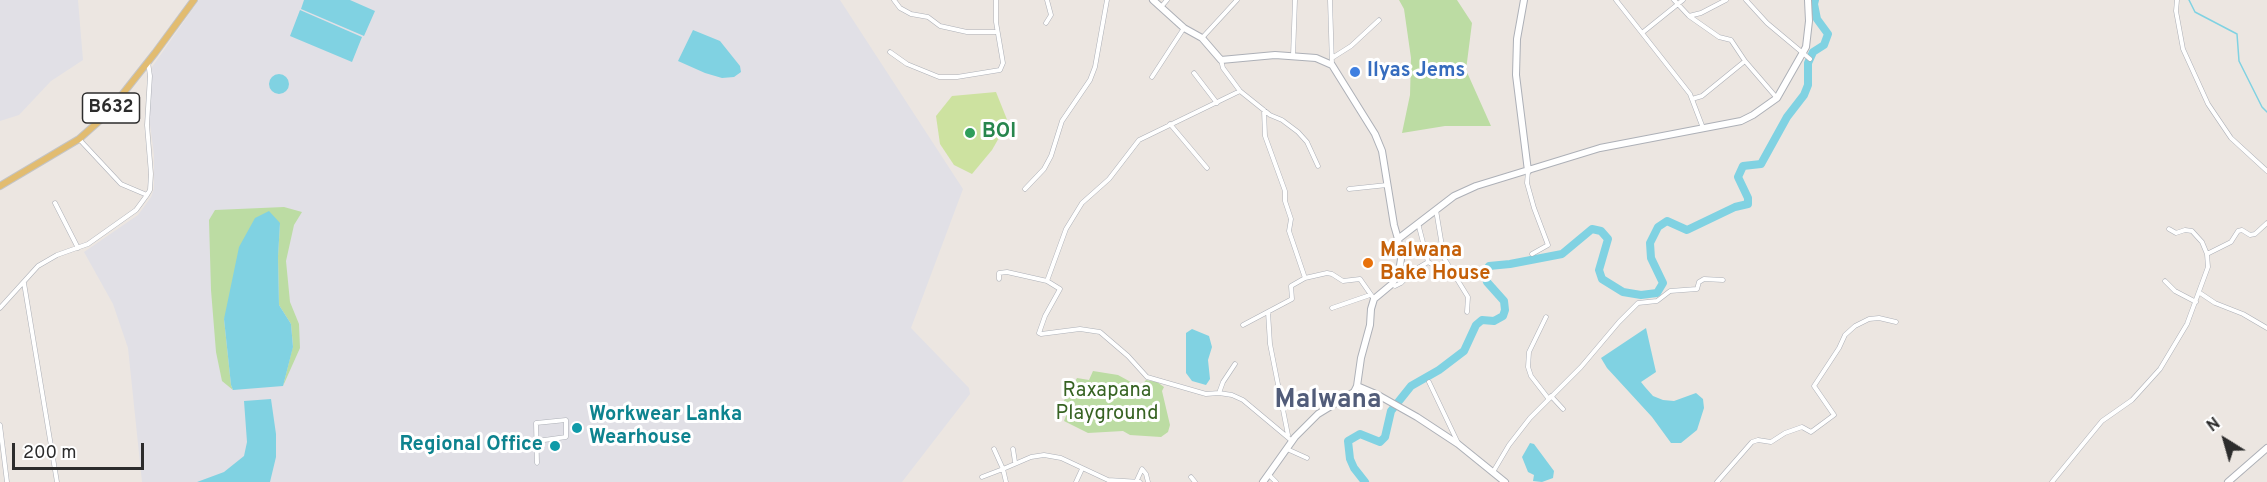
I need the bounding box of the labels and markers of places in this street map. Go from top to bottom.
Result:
place label: Ilyas Jems [1367,60,1465,84]
marker: Ilyas Jems [1348,65,1362,79]
place label: BOI [982,121,1016,145]
marker: BOI [963,126,977,140]
place label: Malwana Bake House [1380,240,1490,287]
marker: Malwana Bake House [1361,256,1375,270]
place label: Workwear Lanka Wearhouse [589,404,742,451]
marker: Workwear Lanka Wearhouse [570,421,584,435]
place label: Regional Office [399,434,543,458]
marker: Regional Office [548,439,562,453]

